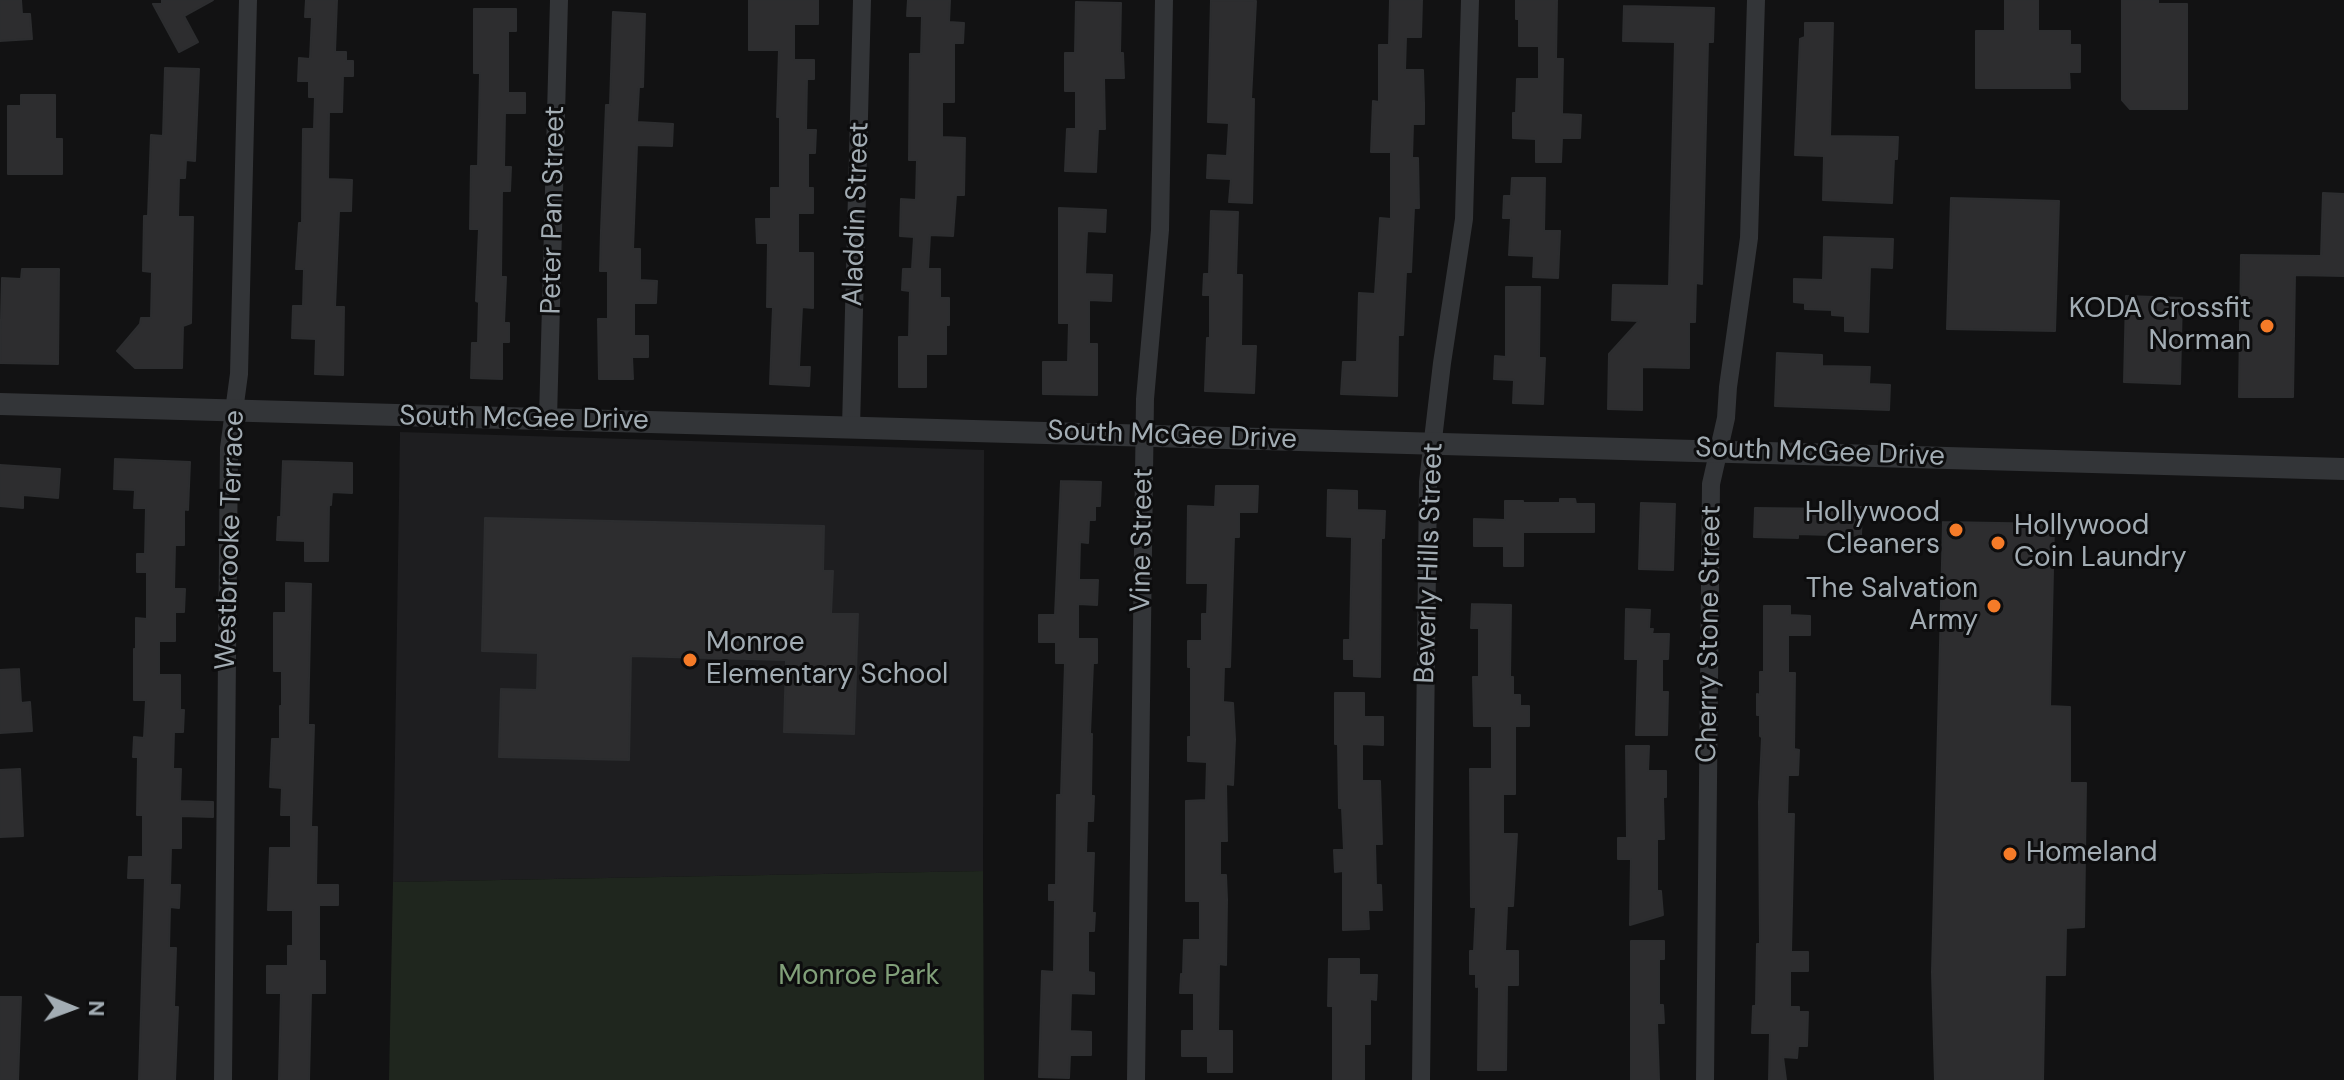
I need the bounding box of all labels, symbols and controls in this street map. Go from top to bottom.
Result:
street label: Peter Pan Street [535,105,573,315]
street label: Aladdin Street [837,121,877,307]
place label: KODA Crossfit Norman [2069,293,2251,359]
marker: KODA Crossfit Norman [2258,317,2276,335]
street label: South McGee Drive [399,400,649,438]
street label: Westbrooke Terrace [210,410,252,670]
street label: South McGee Drive [1047,415,1297,457]
street label: South McGee Drive [1695,432,1945,474]
street label: Beverly Hills Street [1409,442,1451,684]
street label: Vine Street [1125,468,1161,612]
place label: Hollywood Cleaners [1805,497,1940,563]
street label: Cherry Stone Street [1691,505,1729,763]
place label: Hollywood Coin Laundry [2014,510,2187,576]
marker: Hollywood Cleaners [1947,521,1965,539]
marker: Hollywood Coin Laundry [1989,534,2007,552]
place label: The Salvation Army [1806,573,1978,639]
marker: The Salvation Army [1985,597,2003,615]
place label: Monroe Elementary School [706,627,948,693]
marker: Monroe Elementary School [681,651,699,669]
place label: Homeland [2026,837,2158,871]
marker: Homeland [2001,845,2019,863]
park label: Monroe Park [778,960,940,994]
north arrow [32,968,112,1048]
text: N [82,1000,111,1017]

